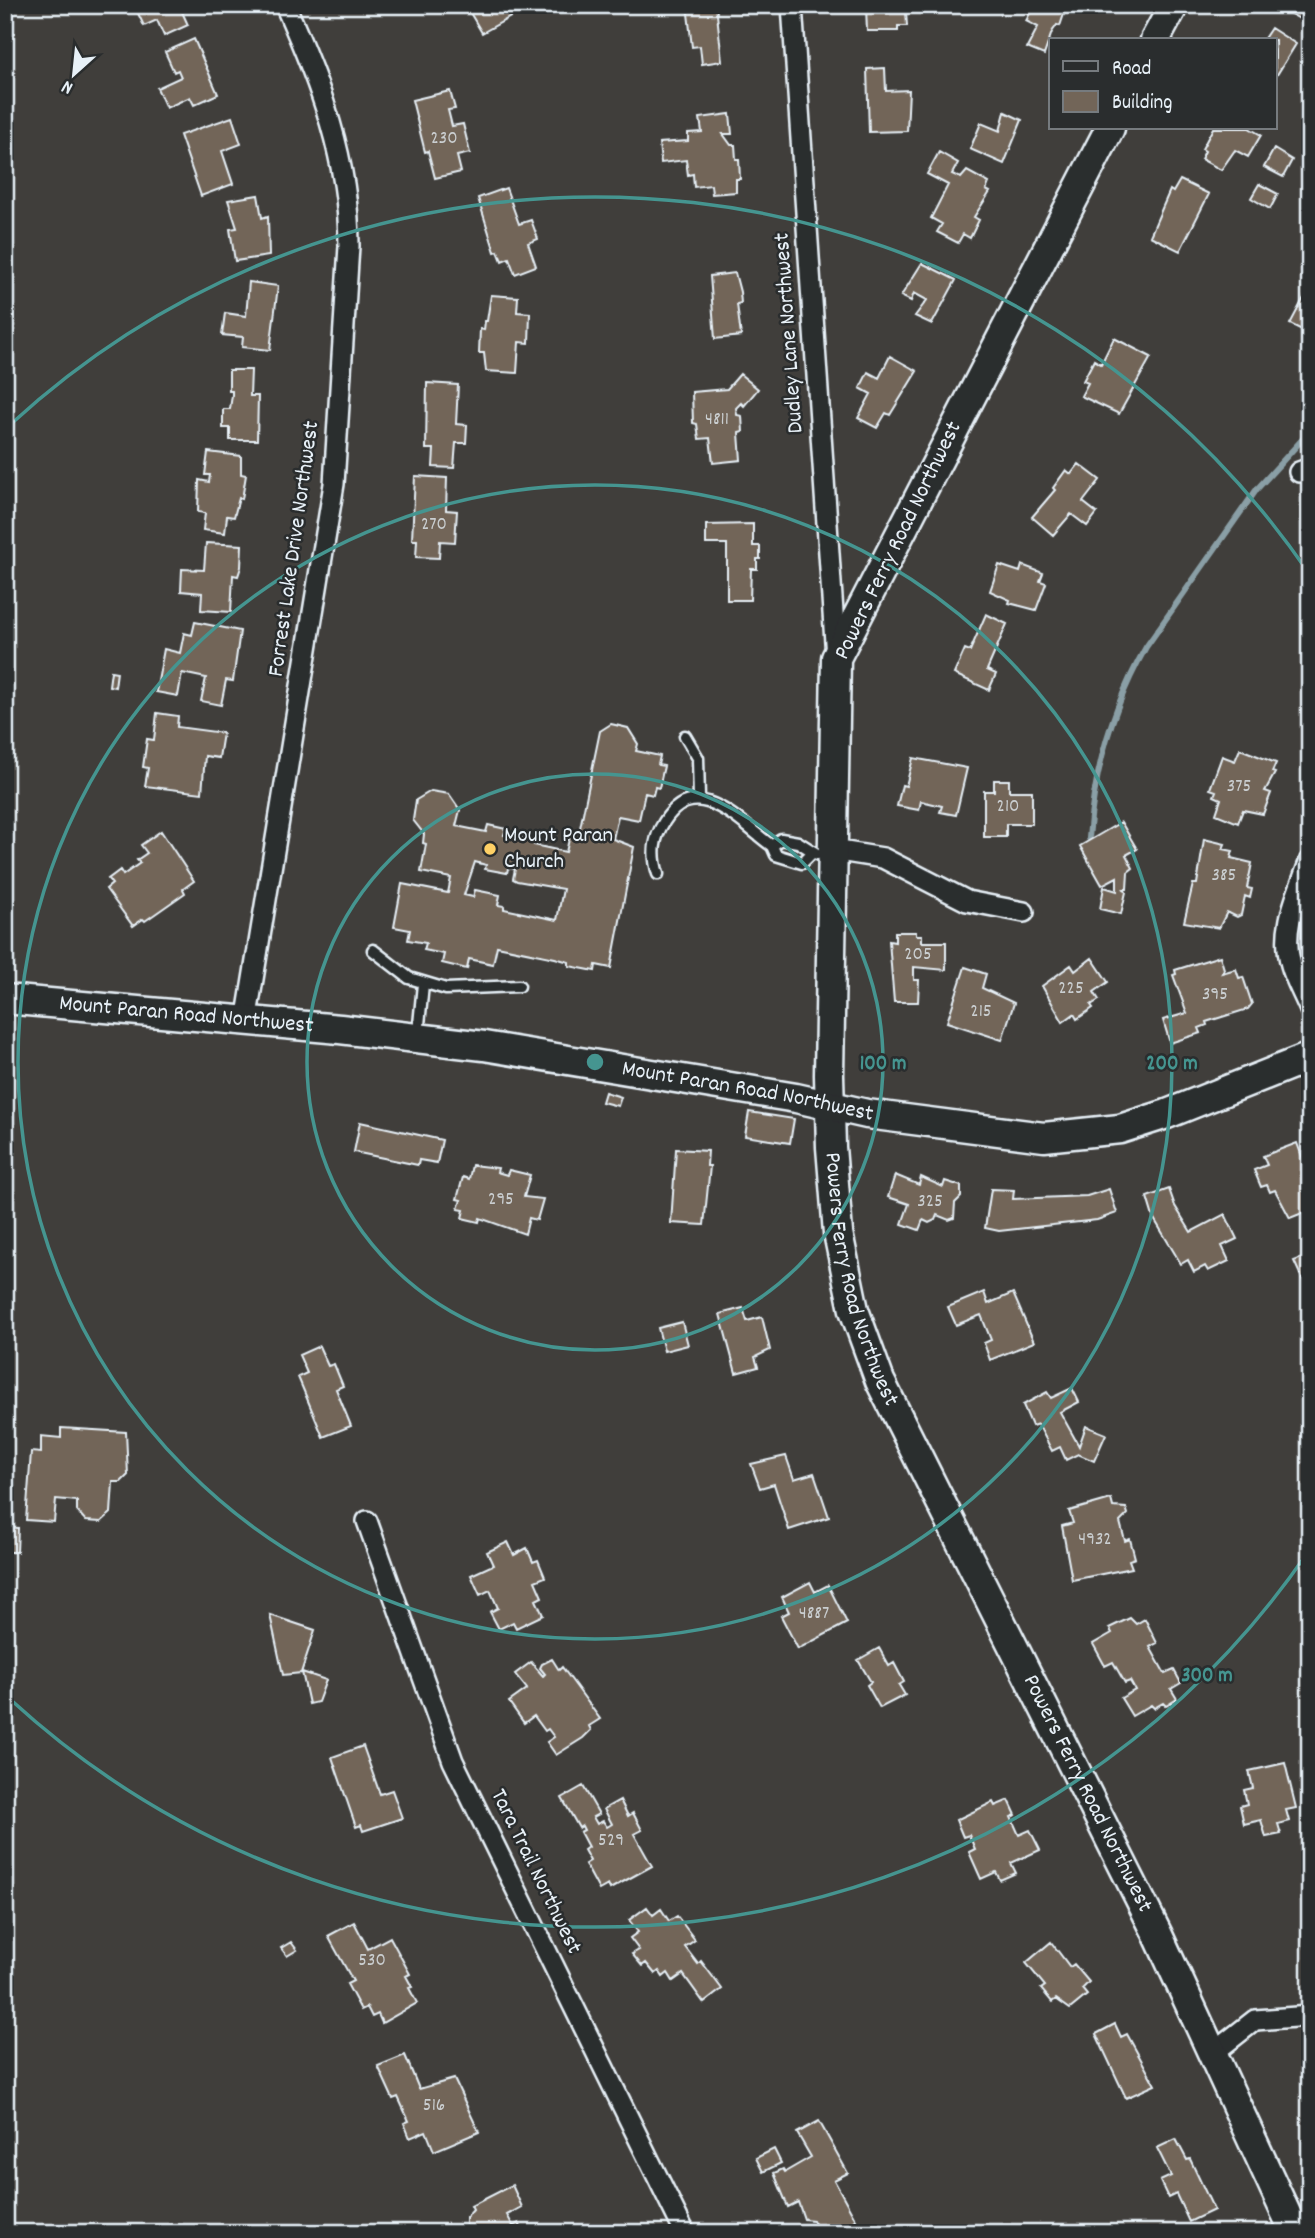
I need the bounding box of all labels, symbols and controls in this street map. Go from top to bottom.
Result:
north arrow [38,38,108,108]
legend [1049,38,1276,130]
text: Road [1112,55,1151,85]
text: N [58,72,78,100]
text: Building [1112,89,1172,119]
house number: 230 [430,126,458,153]
street label: Dudley Lane Northwest [767,231,813,435]
house number: 4811 [705,407,729,434]
street label: Powers Ferry Road Northwest [827,416,971,666]
street label: Forrest Lake Drive Northwest [261,419,329,679]
house number: 270 [421,512,447,539]
house number: 375 [1227,774,1251,801]
house number: 210 [997,794,1019,821]
place label: Mount Paran Church [504,820,613,879]
marker: Mount Paran Church [482,841,498,857]
house number: 385 [1212,863,1236,890]
house number: 205 [904,942,932,969]
house number: 225 [1058,976,1084,1003]
house number: 395 [1202,982,1228,1009]
street label: Mount Paran Road Northwest [58,987,315,1043]
house number: 215 [970,999,992,1026]
centre of rings [583,1050,607,1074]
text: 100 m [860,1050,906,1080]
text: 200 m [1146,1050,1198,1080]
street label: Mount Paran Road Northwest [619,1053,875,1131]
street label: Powers Ferry Road Northwest [815,1151,907,1412]
house number: 295 [488,1187,514,1214]
house number: 325 [917,1189,943,1216]
house number: 4932 [1078,1527,1112,1554]
house number: 4887 [799,1601,829,1628]
text: 300 m [1181,1662,1233,1692]
street label: Powers Ferry Road Northwest [1014,1669,1161,1918]
street label: Tara Trail Northwest [481,1784,589,1960]
house number: 529 [598,1828,624,1855]
house number: 530 [358,1948,386,1975]
house number: 516 [423,2093,445,2120]

